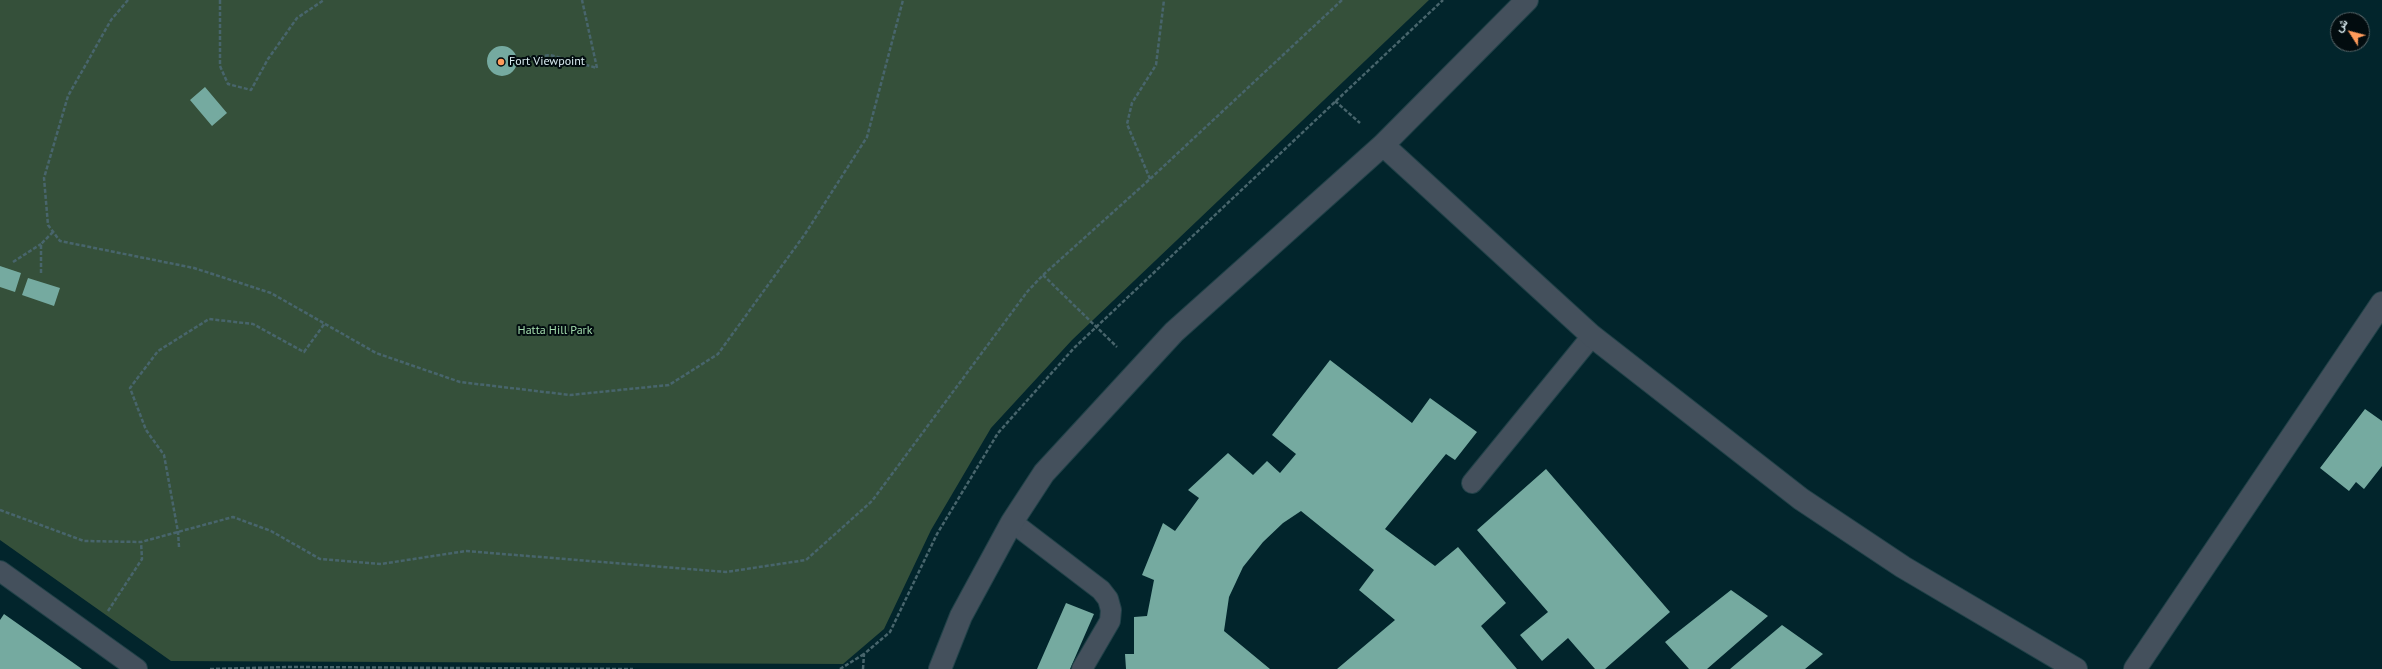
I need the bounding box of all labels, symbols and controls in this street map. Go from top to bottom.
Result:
north arrow [2330,12,2370,52]
text: ش [2332,16,2351,35]
place label: Fort Viewpoint [509,55,585,69]
marker: Fort Viewpoint [496,57,506,67]
park label: Hatta Hill Park [518,324,592,338]

